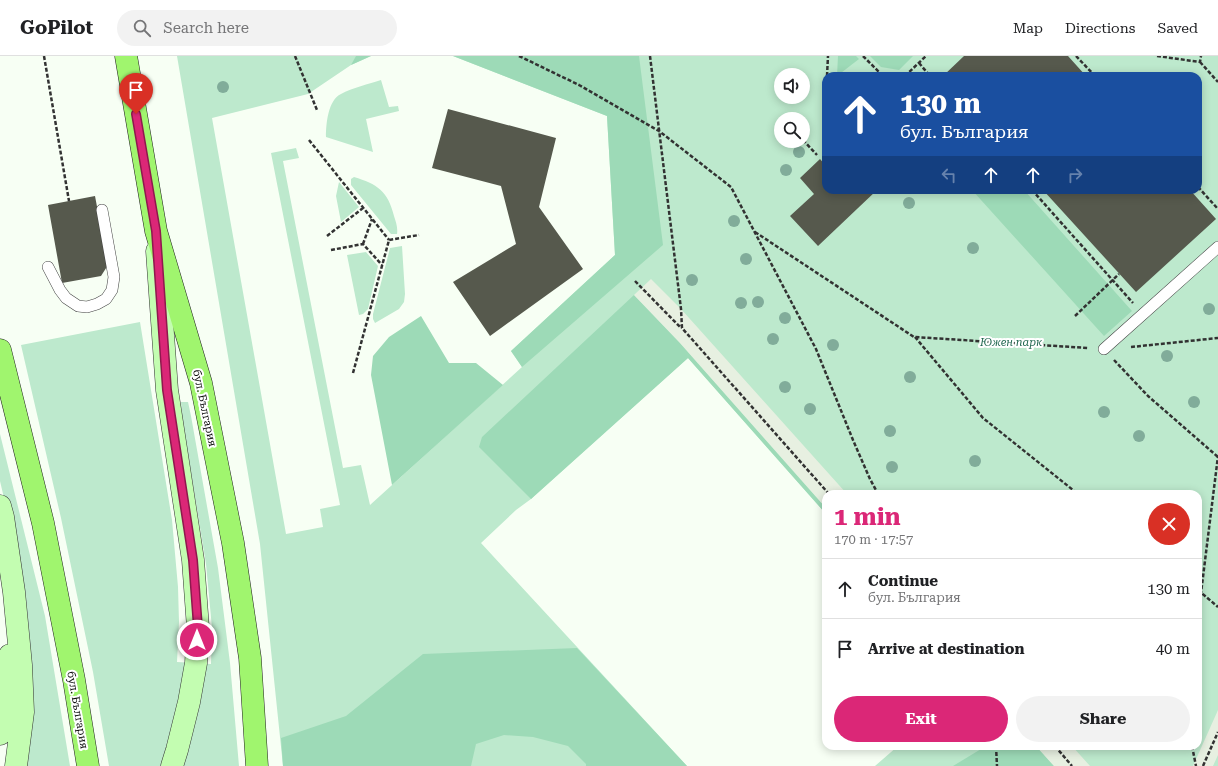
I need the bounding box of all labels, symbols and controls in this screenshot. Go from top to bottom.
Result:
search box [117,10,397,46]
text: GoPilot [20,16,93,39]
icon: search [131,17,153,39]
text: Search here [163,19,249,37]
text: Map [1013,20,1043,36]
text: Directions [1065,20,1135,36]
text: Saved [1157,20,1198,36]
map controls [774,68,810,148]
button: sound [774,68,810,104]
pin [119,73,153,114]
icon: arrive [125,79,147,101]
text: 130 m [900,87,981,120]
icon: ahead [834,88,886,140]
button: search [774,112,810,148]
text: бул. България [900,121,1028,142]
icon: left [938,164,960,186]
icon: ahead [980,164,1002,186]
icon: ahead [1022,164,1044,186]
icon: right [1064,164,1086,186]
park label: Южен парк [979,336,1043,349]
street label: бул. България [190,368,219,448]
text: 1 min [834,503,901,531]
button: close [1148,503,1190,545]
text: 170 m · 17:57 [834,532,913,547]
text: Continue [868,572,938,590]
icon: ahead [834,578,856,600]
text: 130 m [1147,580,1190,598]
text: бул. България [868,590,961,605]
position arrow [176,619,218,661]
icon: arrive [834,638,856,660]
text: Arrive at destination [868,640,1024,658]
text: 40 m [1156,640,1190,658]
street label: бул. България [64,670,91,750]
button: Exit [834,696,1008,742]
button: Share [1016,696,1190,742]

